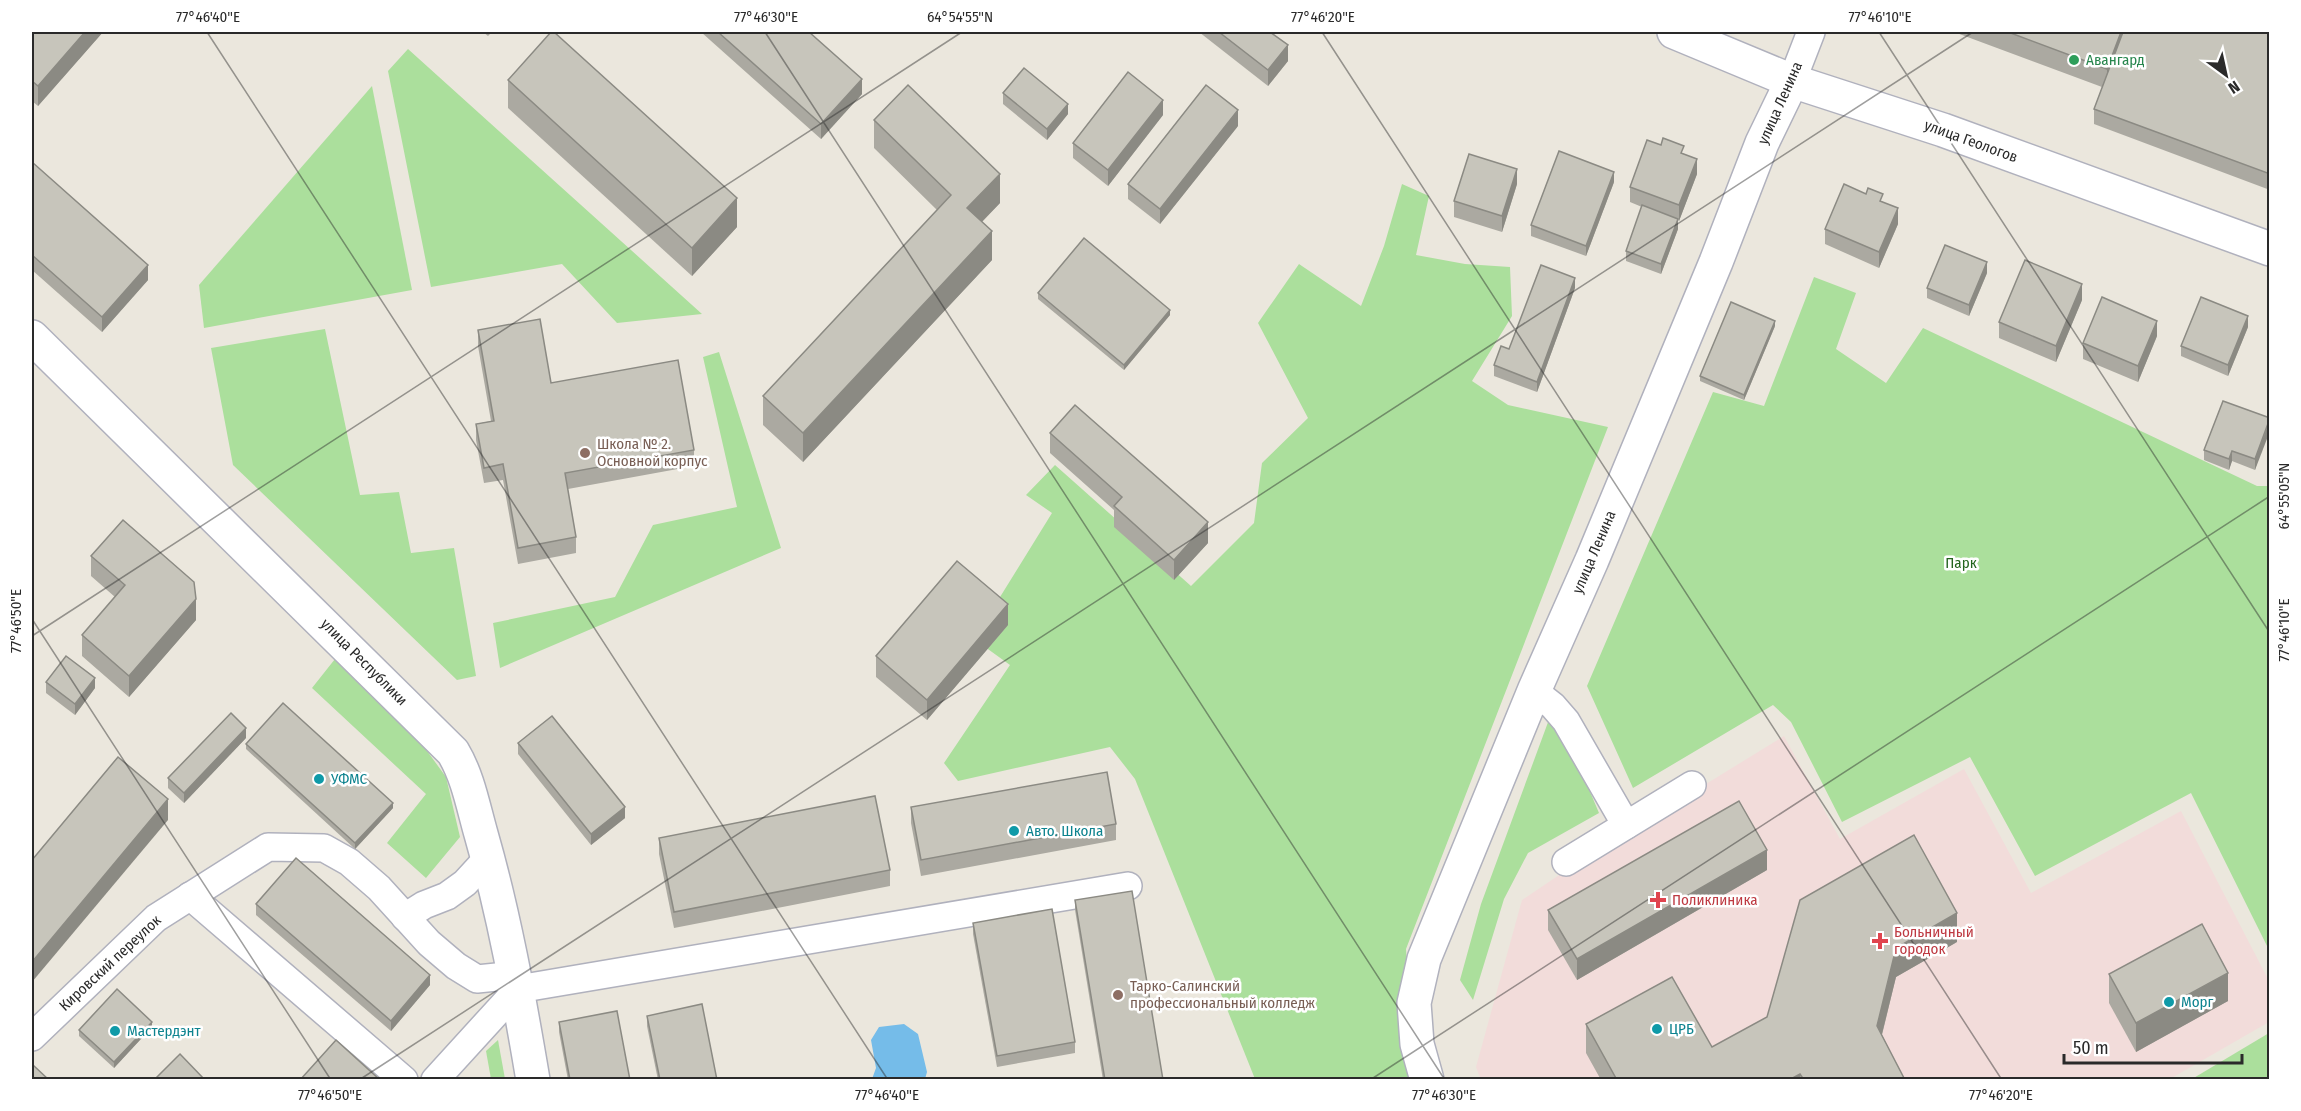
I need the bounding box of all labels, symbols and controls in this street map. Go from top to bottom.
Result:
text: 77°46'40"E [176,8,240,26]
text: 77°46'30"E [734,8,798,26]
text: 64°54'55"N [927,8,993,26]
text: 77°46'20"E [1291,8,1355,26]
text: 77°46'10"E [1848,8,1912,26]
north arrow [2196,45,2256,105]
place label: Авангард [2086,51,2145,69]
marker: Авангард [2067,53,2081,67]
street label: улица Ленина [1754,59,1806,147]
text: N [2225,77,2243,98]
street label: улица Геологов [1922,116,2020,166]
place label: Школа № 2. Основной корпус [597,435,708,470]
marker: Школа № 2. Основной корпус [578,446,592,460]
text: 64°55'05"N [2275,463,2293,529]
street label: улица Ленина [1568,508,1620,596]
park label: Парк [1945,554,1977,572]
text: 77°46'50"E [7,589,25,653]
text: 77°46'10"E [2275,598,2293,662]
street label: улица Республики [317,615,411,709]
place label: УФМС [330,770,368,788]
marker: УФМС [312,772,326,786]
place label: Авто. Школа [1026,822,1103,840]
marker: Авто. Школа [1007,824,1021,838]
marker: Поликлиника [1649,891,1667,909]
place label: Поликлиника [1672,891,1758,909]
street label: Кировский переулок [55,911,165,1015]
place label: Больничный городок [1894,923,1974,958]
marker: Больничный городок [1871,932,1889,950]
place label: Тарко-Салинский профессиональный колледж [1130,977,1315,1012]
marker: Тарко-Салинский профессиональный колледж [1111,988,1125,1002]
place label: Морг [2181,993,2214,1011]
marker: Морг [2162,995,2176,1009]
place label: ЦРБ [1669,1020,1694,1038]
place label: Мастердэнт [127,1022,202,1040]
marker: ЦРБ [1650,1022,1664,1036]
marker: Мастердэнт [108,1024,122,1038]
scale bar [2064,1027,2242,1065]
text: 50 m [2073,1037,2109,1059]
text: 77°46'50"E [298,1086,362,1104]
text: 77°46'40"E [855,1086,919,1104]
text: 77°46'30"E [1412,1086,1476,1104]
text: 77°46'20"E [1969,1086,2033,1104]

